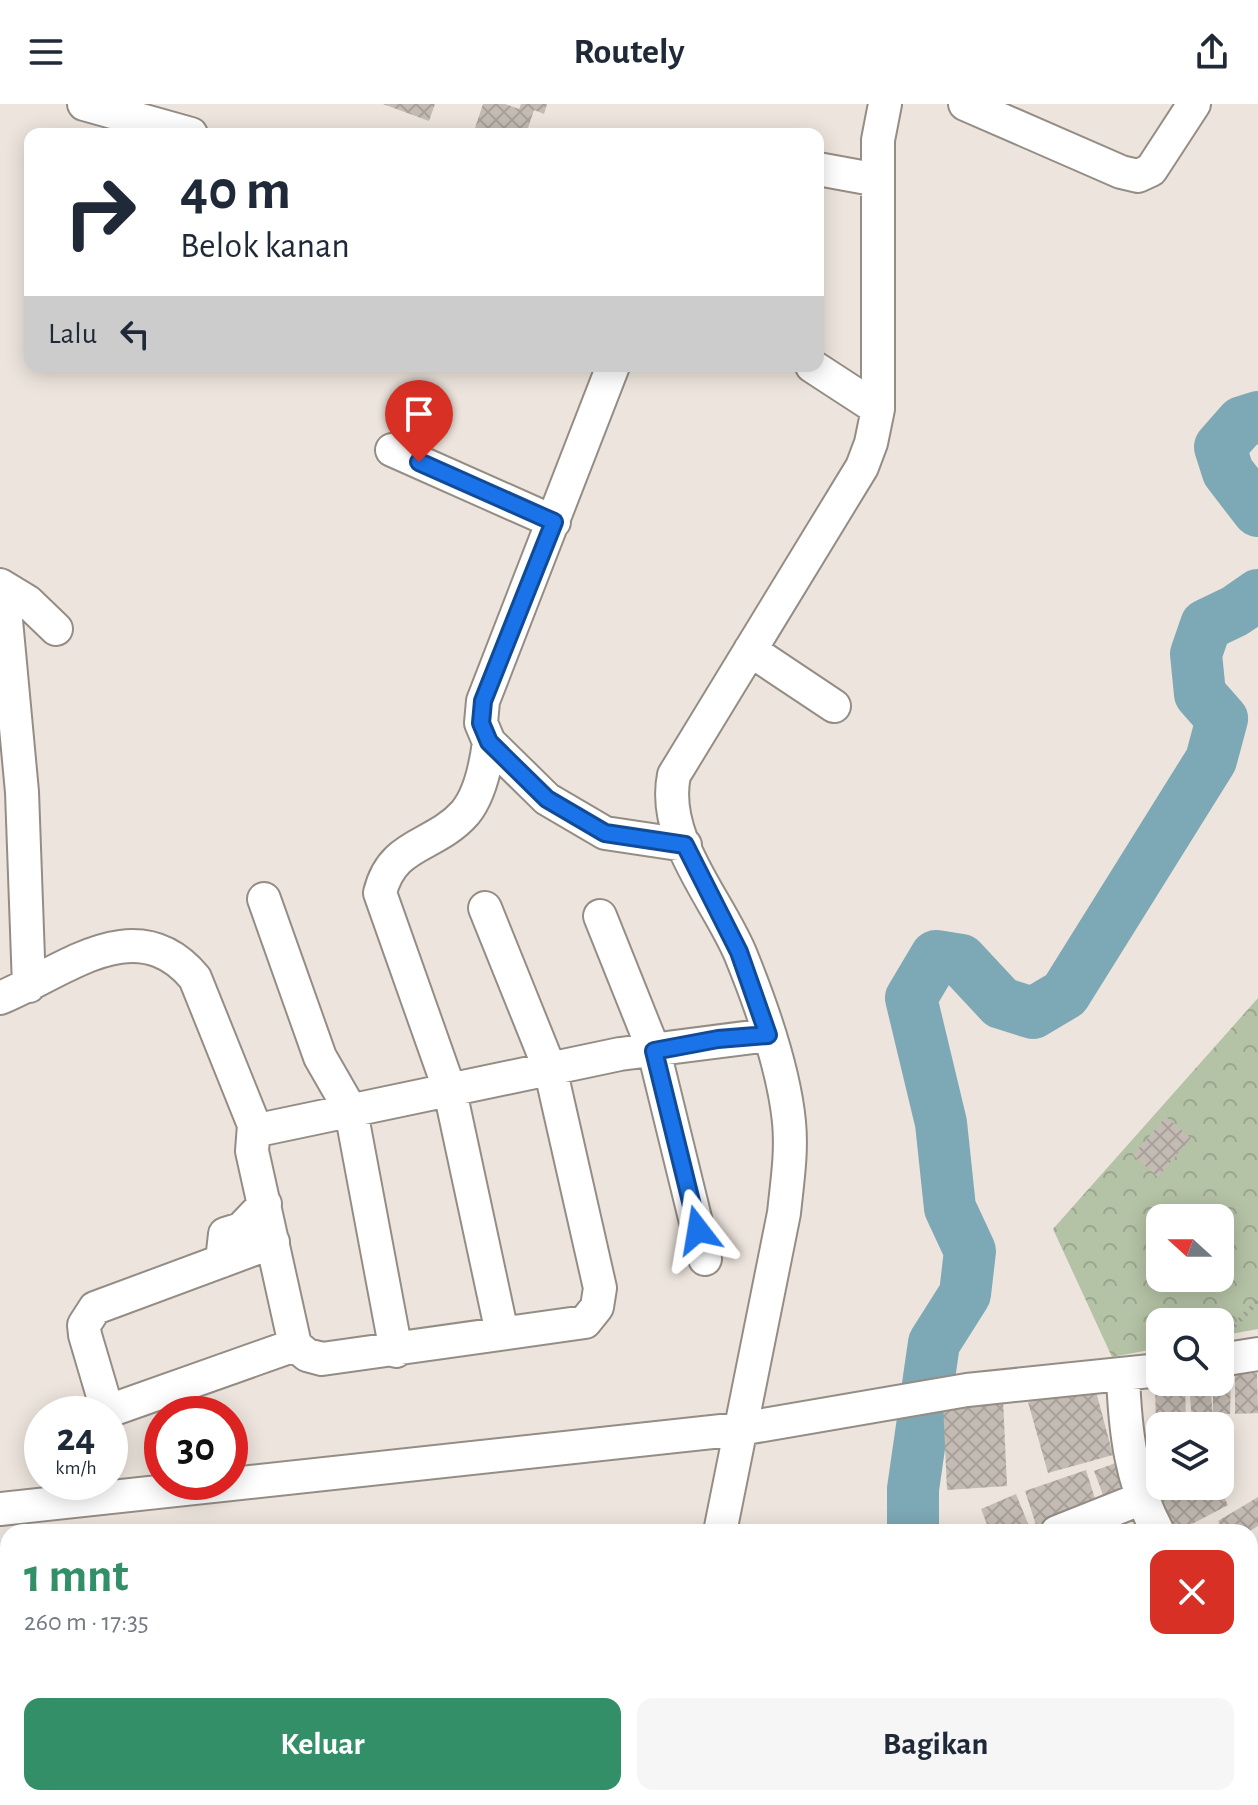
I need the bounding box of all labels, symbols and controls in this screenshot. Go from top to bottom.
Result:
icon: menu [24,30,68,74]
icon: share [1190,30,1234,74]
text: Routely [574,34,684,70]
icon: right [48,160,152,264]
text: 40 m [180,163,291,219]
text: Belok kanan [180,228,350,264]
icon: left [113,312,157,356]
text: Lalu [48,319,97,349]
pin [385,380,453,462]
icon: arrive [397,392,441,436]
position arrow [656,1188,740,1272]
north arrow [1146,1204,1234,1292]
map controls [1146,1204,1234,1500]
button: search [1146,1308,1234,1396]
speed limit sign: 30 [144,1396,248,1500]
button: layers [1146,1412,1234,1500]
text: 24 [57,1418,95,1458]
text: km/h [55,1458,97,1478]
button: close [1150,1550,1234,1634]
text: 1 mnt [24,1553,129,1601]
text: 260 m · 17:35 [24,1609,149,1635]
button: Keluar [24,1698,621,1790]
button: Bagikan [637,1698,1234,1790]

